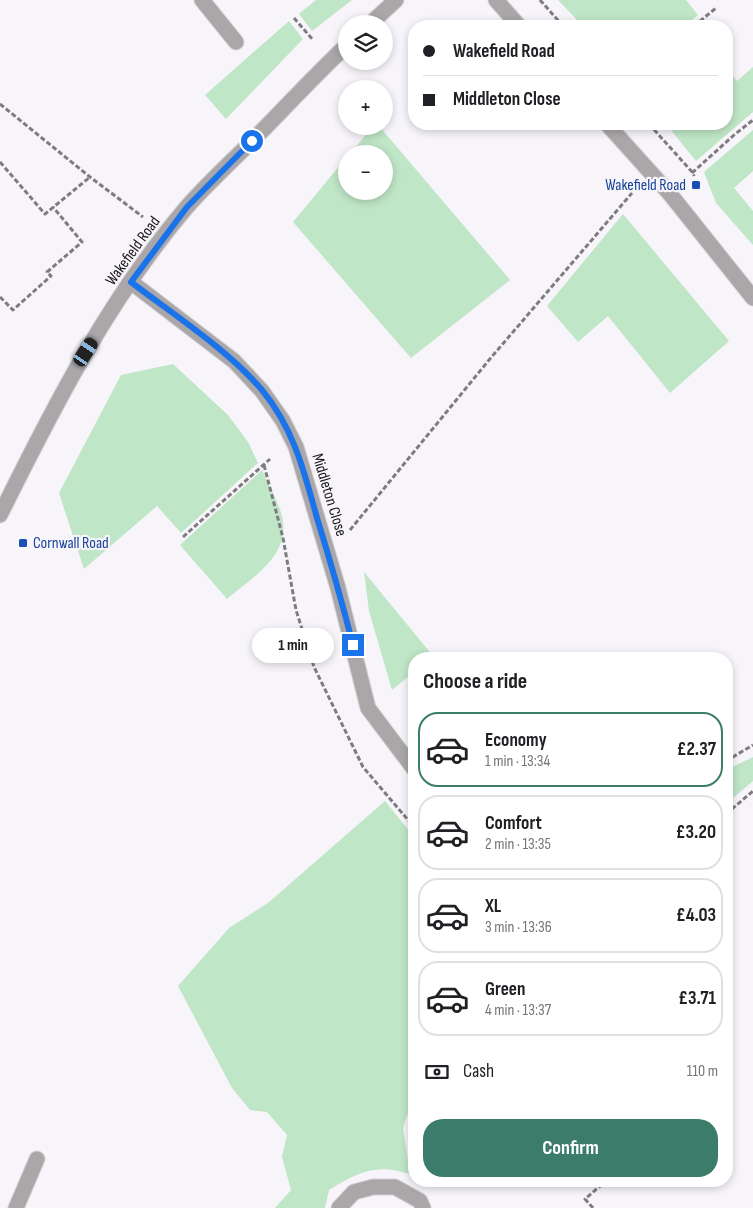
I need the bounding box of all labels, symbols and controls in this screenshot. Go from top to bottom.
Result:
map controls [338,15,393,200]
button: layers [338,15,393,70]
text: Wakefield Road [453,40,555,63]
button: + [338,80,393,135]
text: Middleton Close [453,88,561,111]
route start [241,130,263,152]
button: − [338,145,393,200]
place label: Wakefield Road [605,176,686,195]
marker: Wakefield Road [690,179,702,191]
street label: Wakefield Road [102,213,164,289]
car [71,335,100,369]
street label: Middleton Close [307,451,351,539]
place label: Cornwall Road [33,534,109,553]
marker: Cornwall Road [17,537,29,549]
callout: 1 min [253,628,336,662]
route end [342,634,364,656]
text: 1 min [278,636,308,655]
text: Choose a ride [423,668,527,695]
icon: car [425,727,470,772]
text: Economy [485,729,547,752]
text: £2.37 [677,738,716,761]
text: 1 min · 13:34 [485,752,550,771]
icon: car [425,810,470,855]
text: Comfort [485,812,542,835]
text: £3.20 [676,821,716,844]
text: 2 min · 13:35 [485,835,551,854]
icon: car [425,893,470,938]
text: XL [485,895,501,918]
text: £4.03 [676,904,716,927]
text: 3 min · 13:36 [485,918,552,937]
icon: car [425,976,470,1021]
text: Green [485,978,525,1001]
text: £3.71 [678,987,716,1010]
text: 4 min · 13:37 [485,1001,551,1020]
icon: cash [423,1058,451,1086]
text: Cash [463,1060,494,1083]
text: 110 m [687,1062,718,1081]
button: Confirm [423,1119,718,1177]

